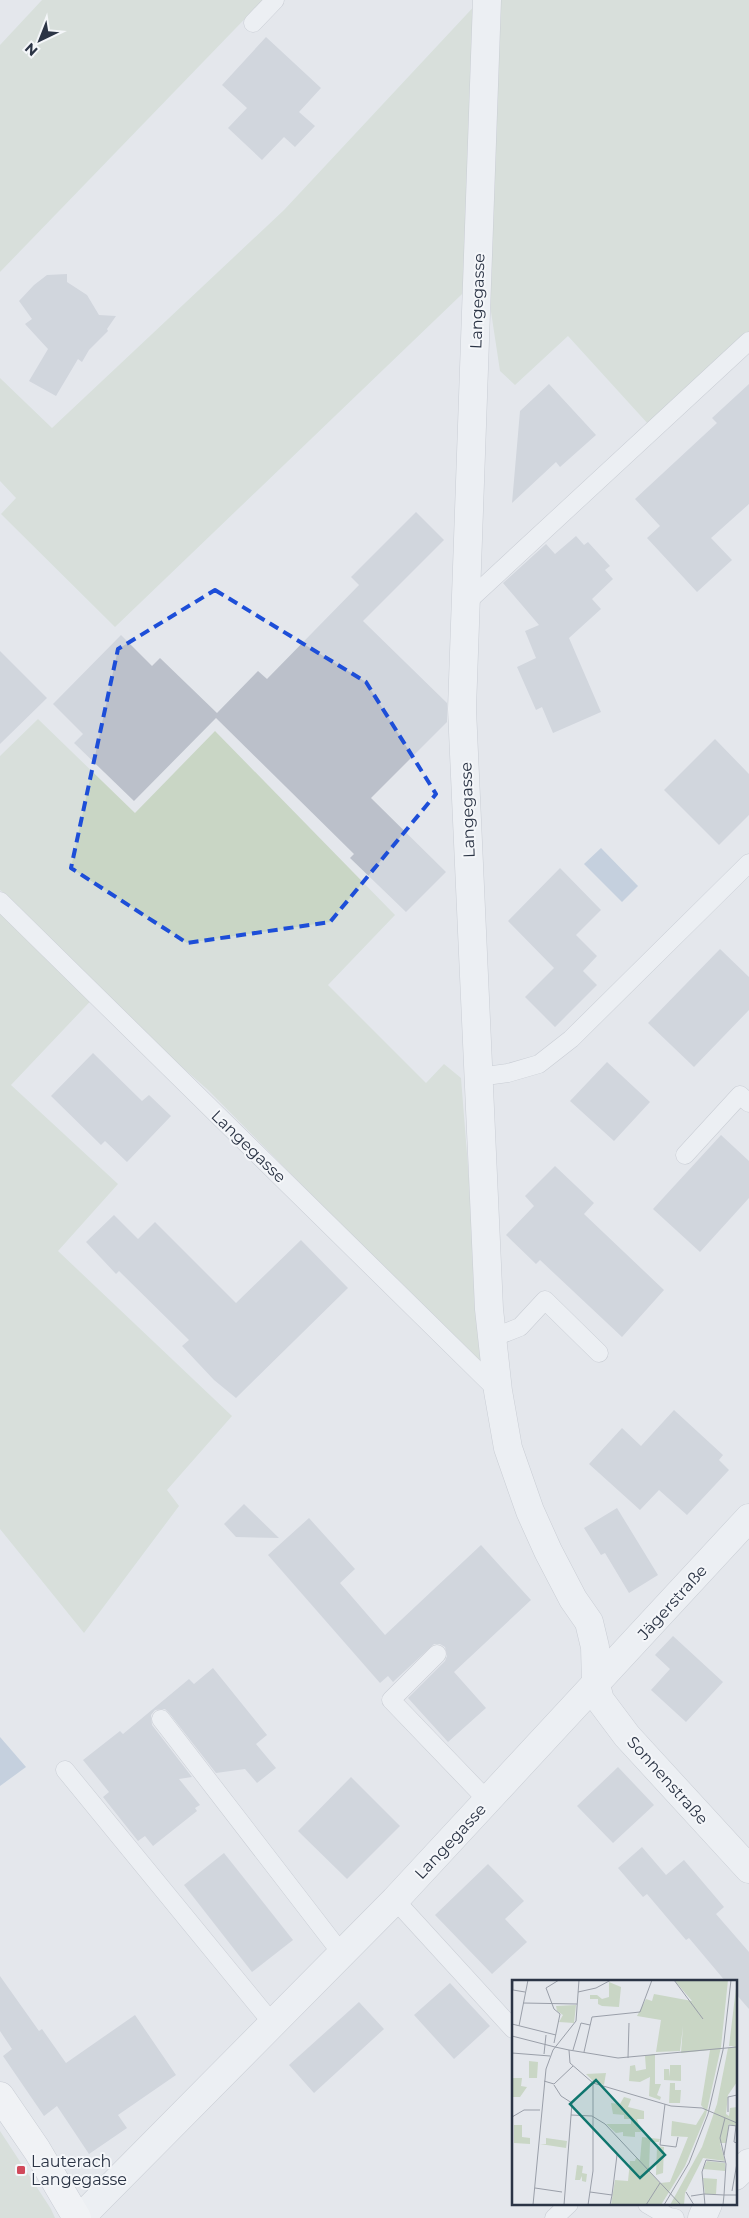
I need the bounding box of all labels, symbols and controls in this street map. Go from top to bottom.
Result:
north arrow [15,15,65,65]
text: N [21,39,41,60]
street label: Langegasse [466,253,489,349]
street label: Langegasse [456,762,479,858]
street label: Langegasse [208,1106,290,1187]
street label: Jägerstraße [633,1561,711,1644]
street label: Sonnenstraße [623,1732,712,1828]
street label: Langegasse [411,1800,490,1883]
inset map [512,1980,736,2206]
place label: Lauterach Langegasse [31,2152,127,2189]
marker: Lauterach Langegasse [15,2164,27,2176]

